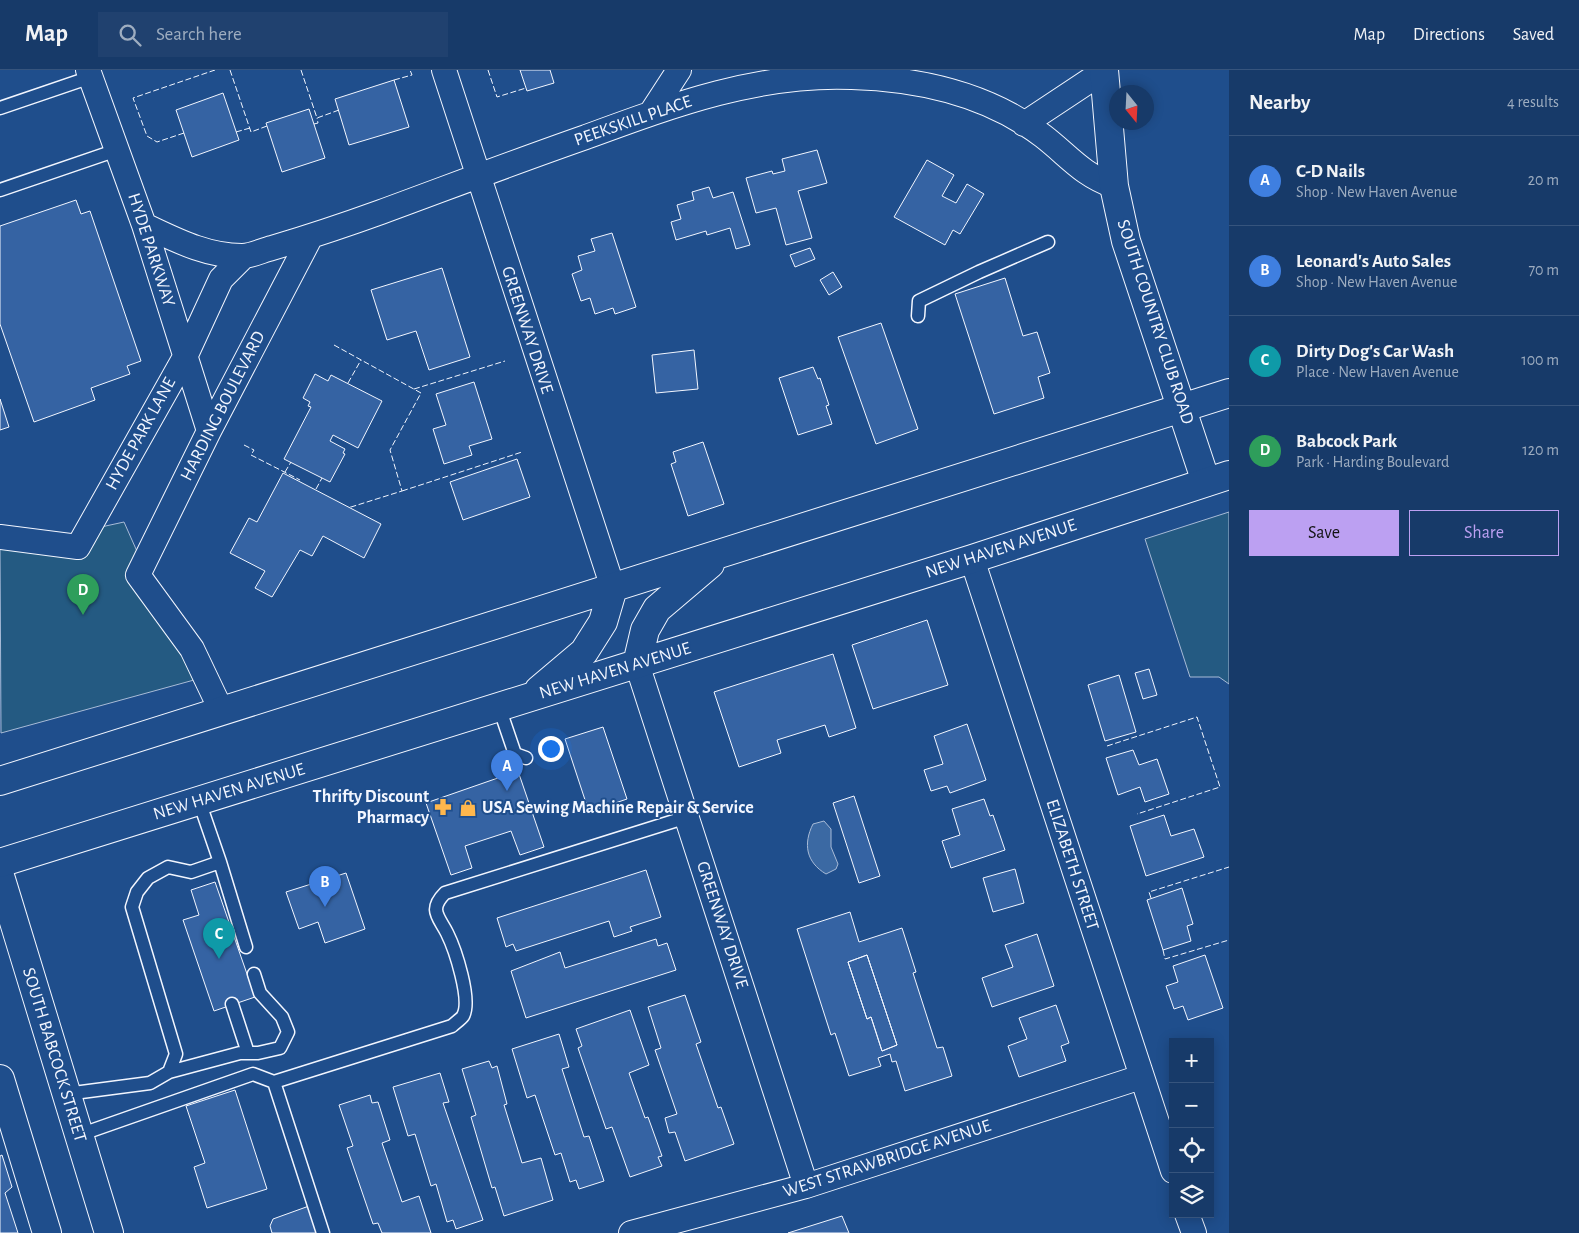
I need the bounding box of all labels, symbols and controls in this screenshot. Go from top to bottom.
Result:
search box [98,12,448,57]
icon: search [116,21,144,49]
text: Map [25,22,68,46]
text: Search here [156,25,242,44]
text: Map [1354,26,1385,44]
text: Directions [1413,26,1485,44]
text: Saved [1513,26,1554,44]
north arrow [1109,85,1154,130]
street label: PEEKSKILL PLACE [572,92,694,149]
text: Nearby [1249,92,1310,113]
text: 4 results [1507,94,1559,110]
text: C-D Nails [1296,162,1365,181]
text: A [1260,172,1270,188]
text: 20 m [1528,172,1559,188]
text: Shop · New Haven Avenue [1296,184,1457,200]
street label: HYDE PARKWAY [124,191,178,310]
street label: SOUTH COUNTRY CLUB ROAD [1113,217,1197,427]
text: Leonard's Auto Sales [1296,252,1451,271]
text: B [1260,262,1270,278]
text: 70 m [1528,262,1559,278]
street label: GREENWAY DRIVE [498,264,556,396]
text: Shop · New Haven Avenue [1296,274,1457,290]
street label: HARDING BOULEVARD [177,328,269,484]
text: Dirty Dog's Car Wash [1296,342,1454,361]
text: C [1261,352,1269,368]
text: 100 m [1521,352,1559,368]
text: Place · New Haven Avenue [1296,364,1459,380]
street label: HYDE PARK LANE [103,374,179,493]
text: Babcock Park [1296,432,1397,451]
text: D [1260,442,1270,458]
text: 120 m [1522,442,1559,458]
text: Park · Harding Boulevard [1296,454,1449,470]
button: Save [1249,510,1399,556]
button: Share [1409,510,1559,556]
street label: NEW HAVEN AVENUE [923,516,1079,582]
pin: D [67,574,99,615]
street label: NEW HAVEN AVENUE [537,639,693,703]
your location [538,736,564,762]
pin: A [491,750,523,791]
street label: NEW HAVEN AVENUE [151,760,307,824]
place label: Thrifty Discount Pharmacy [313,788,430,827]
pharmacy icon: Thrifty Discount Pharmacy [433,797,453,817]
street label: ELIZABETH STREET [1042,797,1102,933]
shop icon: USA Sewing Machine Repair & Service [458,798,478,818]
place label: USA Sewing Machine Repair & Service [482,799,754,817]
street label: GREENWAY DRIVE [693,859,751,991]
pin: B [309,866,341,907]
pin: C [203,918,235,959]
street label: SOUTH BABCOCK STREET [19,966,89,1144]
map controls [1169,1038,1214,1218]
button: + [1169,1038,1214,1083]
button: − [1169,1083,1214,1128]
street label: WEST STRAWBRIDGE AVENUE [781,1117,994,1201]
button: locate [1169,1128,1214,1173]
button: layers [1169,1173,1214,1218]

